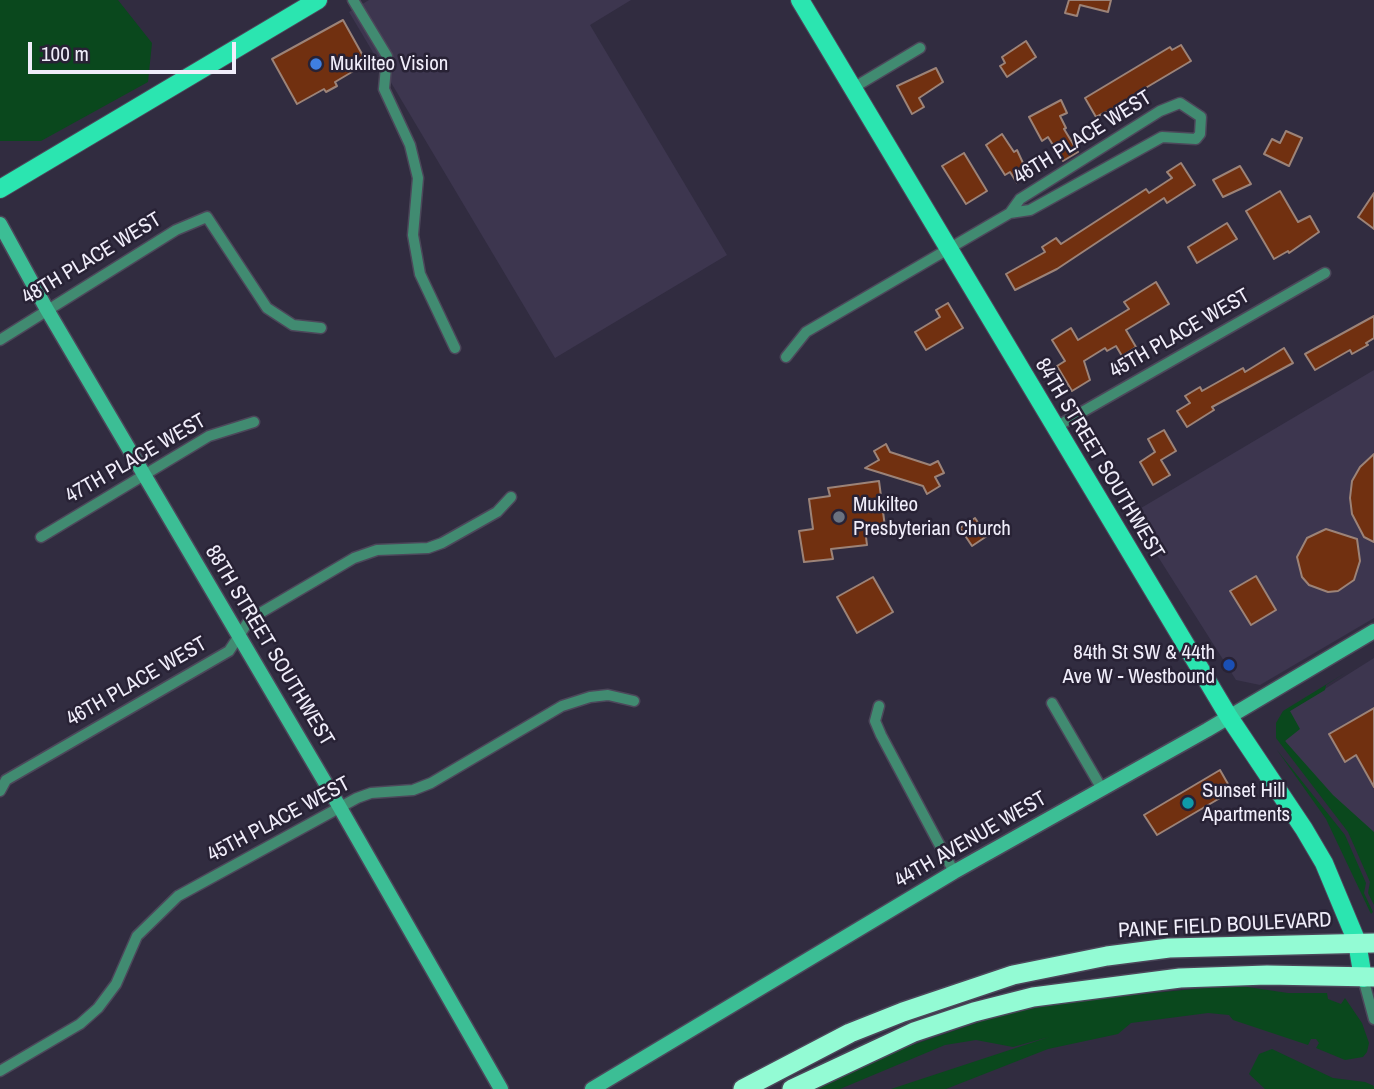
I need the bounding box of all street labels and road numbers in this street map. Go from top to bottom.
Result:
street label: 46TH PLACE WEST [1009,85,1157,191]
street label: 48TH PLACE WEST [18,208,166,310]
street label: 45TH PLACE WEST [1105,284,1255,384]
street label: 84TH STREET SOUTHWEST [1029,354,1169,564]
street label: 47TH PLACE WEST [61,409,211,509]
street label: 88TH STREET SOUTHWEST [199,541,339,751]
street label: 46TH PLACE WEST [62,632,212,732]
street label: 45TH PLACE WEST [203,772,355,868]
street label: 44TH AVENUE WEST [891,786,1051,894]
street label: PAINE FIELD BOULEVARD [1118,908,1332,944]

